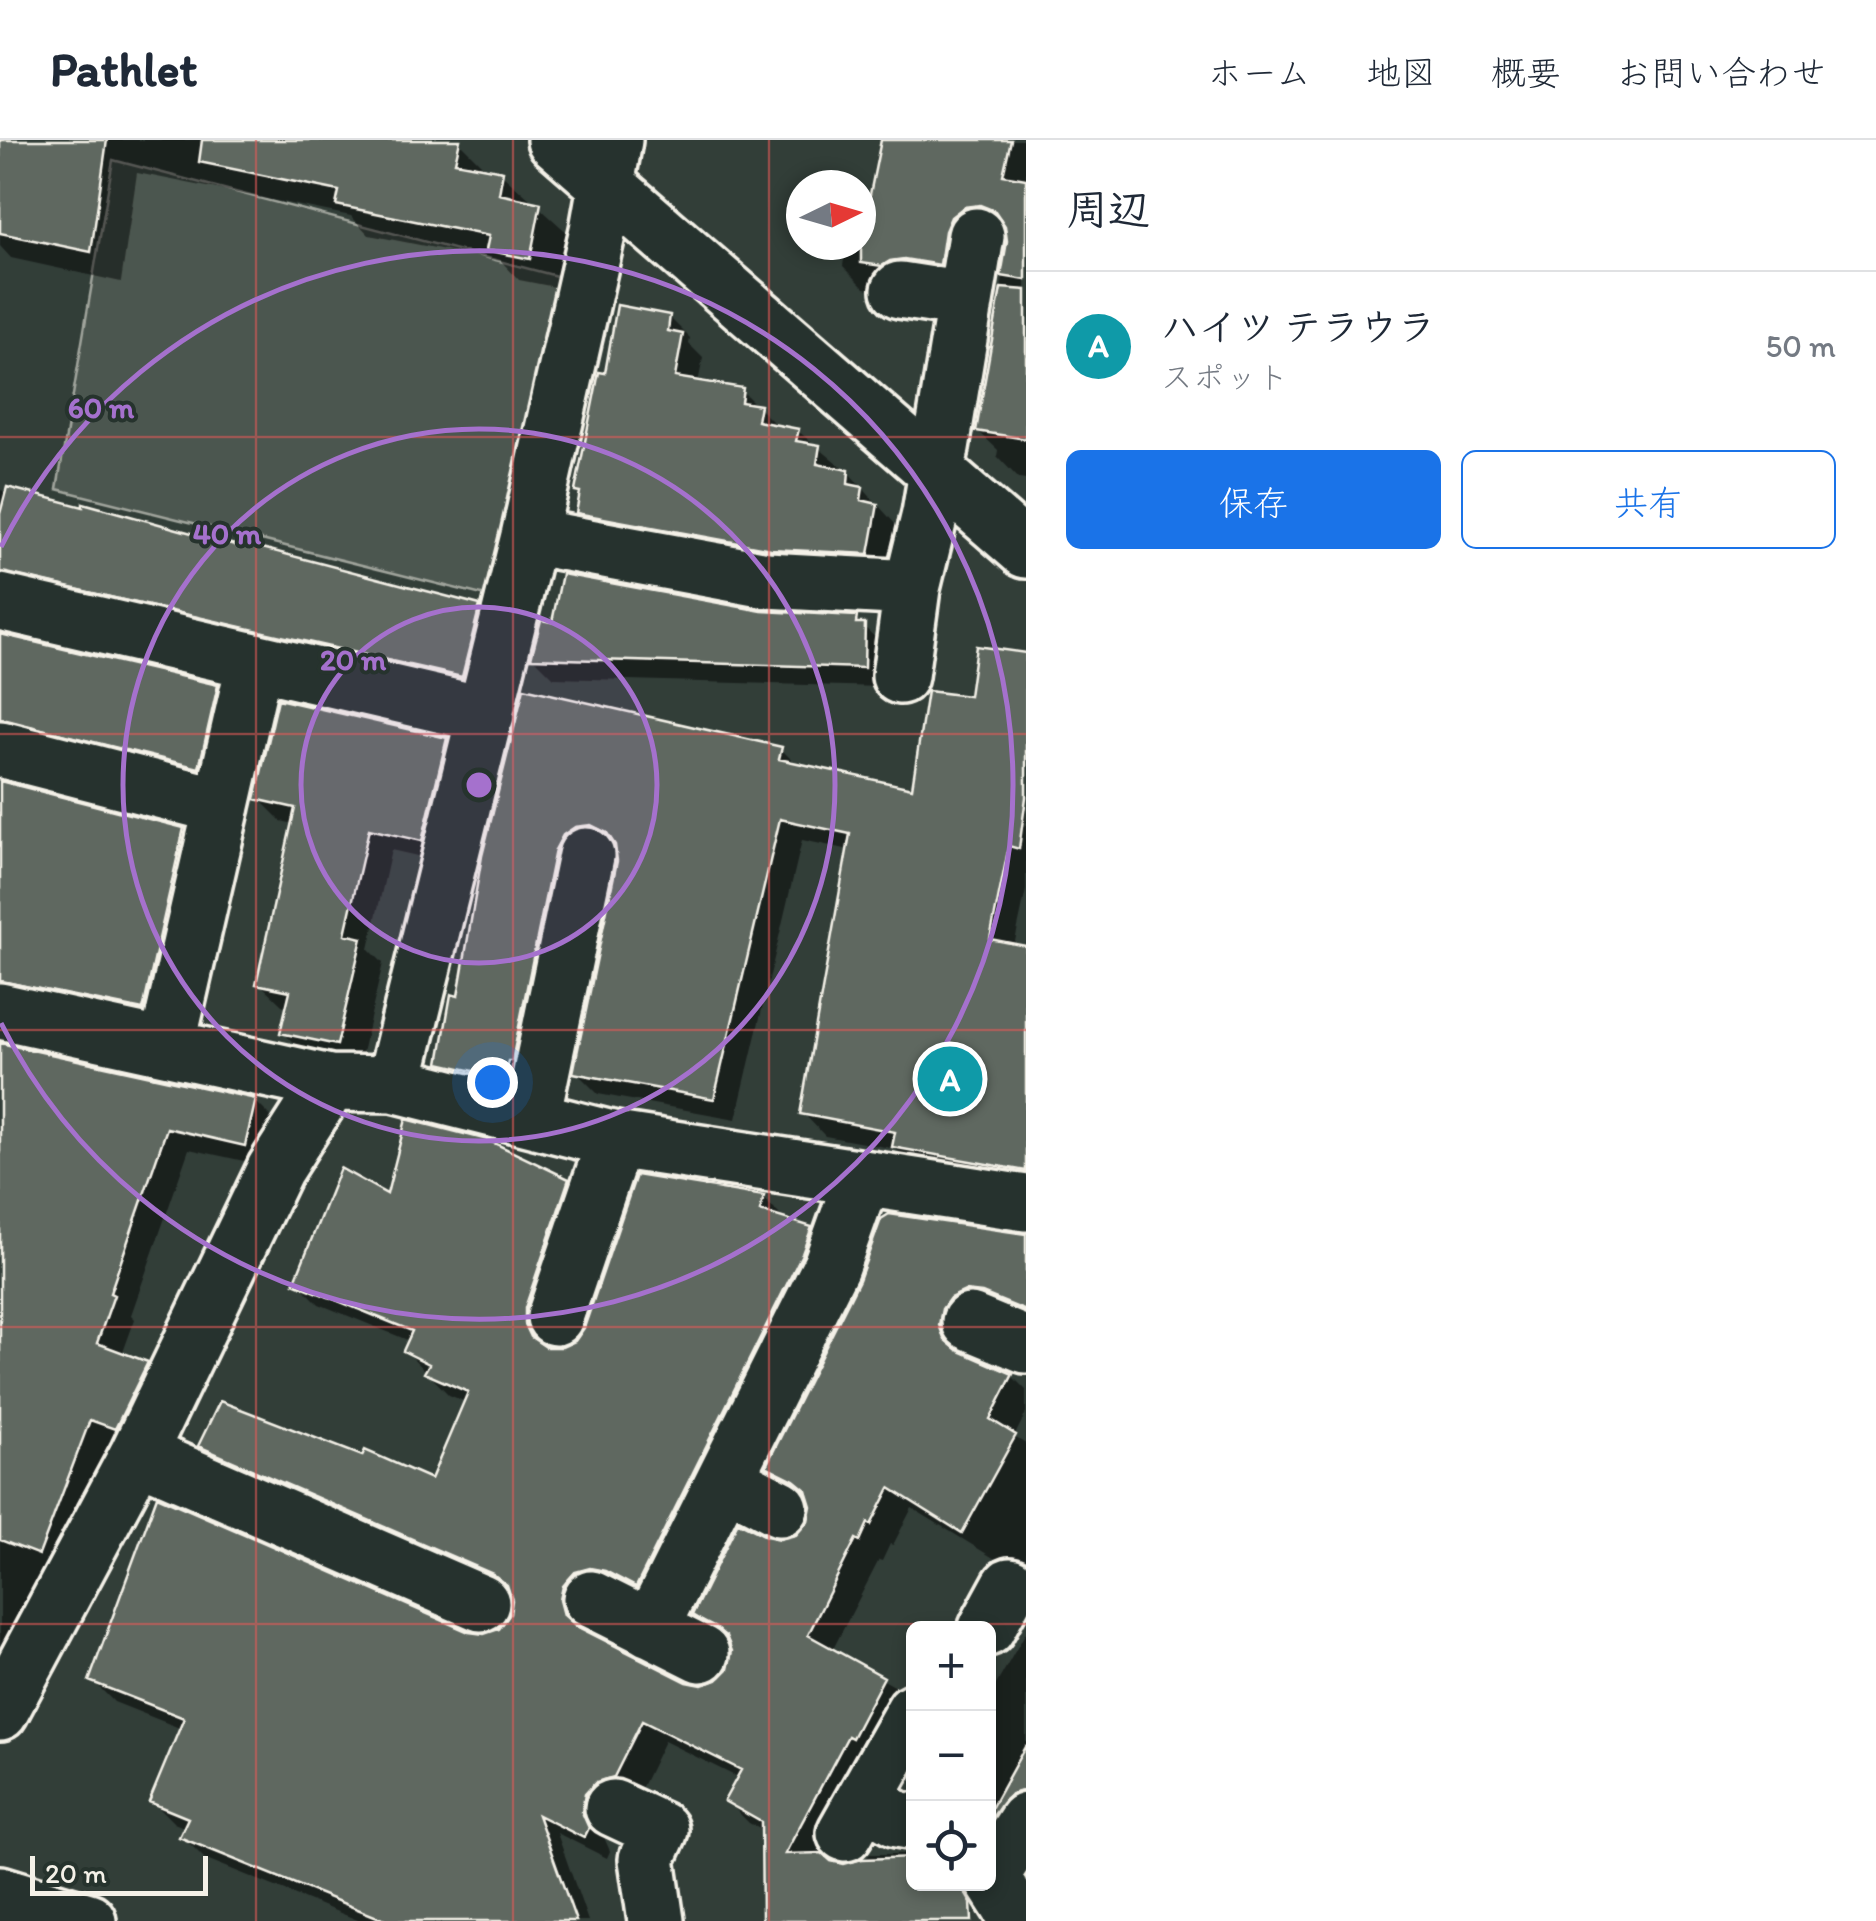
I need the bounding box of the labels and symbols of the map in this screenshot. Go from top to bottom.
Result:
north arrow [786,170,876,260]
text: 60 m [68,389,135,426]
text: 40 m [193,515,262,552]
text: 20 m [320,641,387,678]
centre of rings [461,767,497,803]
pin: A [918,1042,982,1116]
your location [467,1057,518,1108]
scale bar [30,1851,208,1896]

